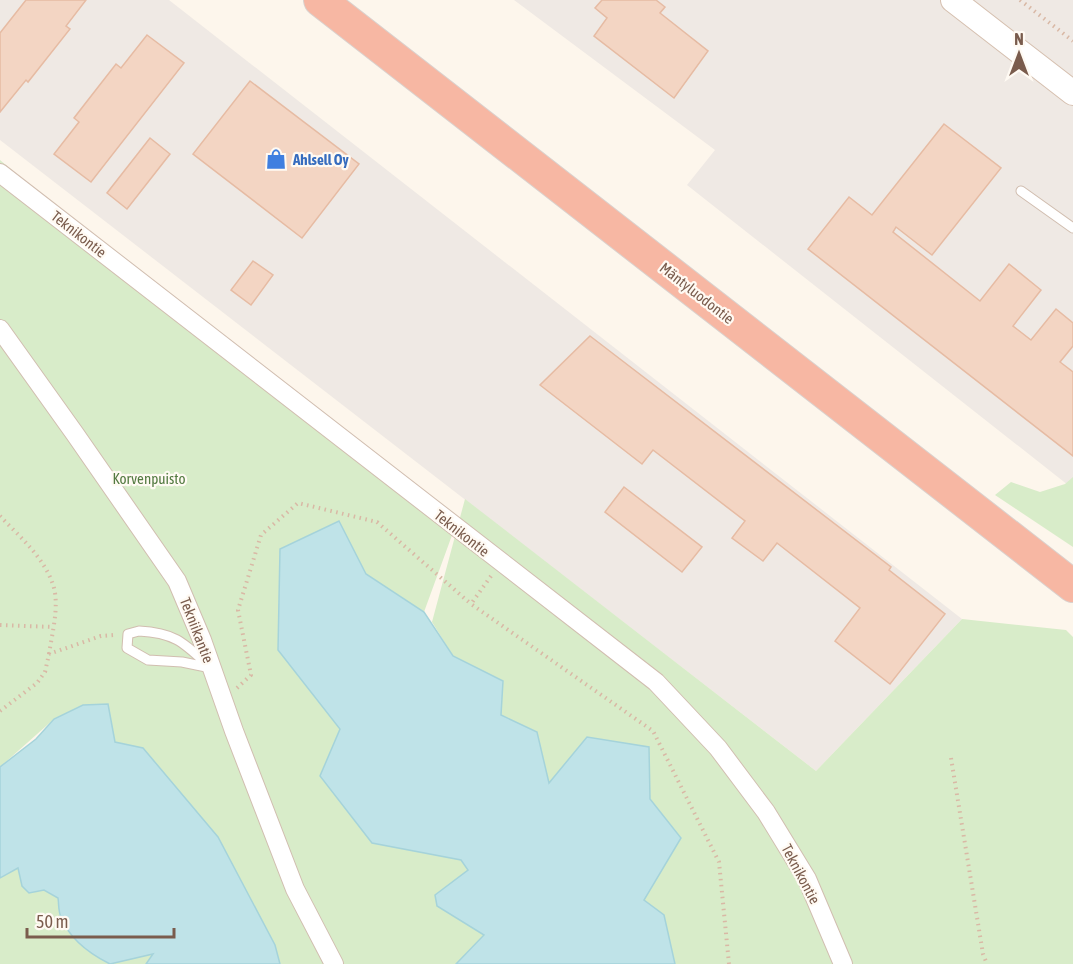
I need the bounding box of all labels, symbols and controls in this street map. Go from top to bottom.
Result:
north arrow [989,24,1049,84]
text: N [1014,30,1024,48]
shop icon: Ahlsell Oy [264,147,288,171]
place label: Ahlsell Oy [292,151,349,168]
street label: Teknikontie [48,207,110,261]
street label: Mäntyluodontie [657,259,737,327]
park label: Korvenpuisto [113,470,185,487]
street label: Teknikontie [431,506,493,560]
street label: Tekniikantie [177,595,217,665]
street label: Teknikontie [778,841,824,907]
scale bar [27,901,174,939]
text: 50 m [36,911,68,932]

